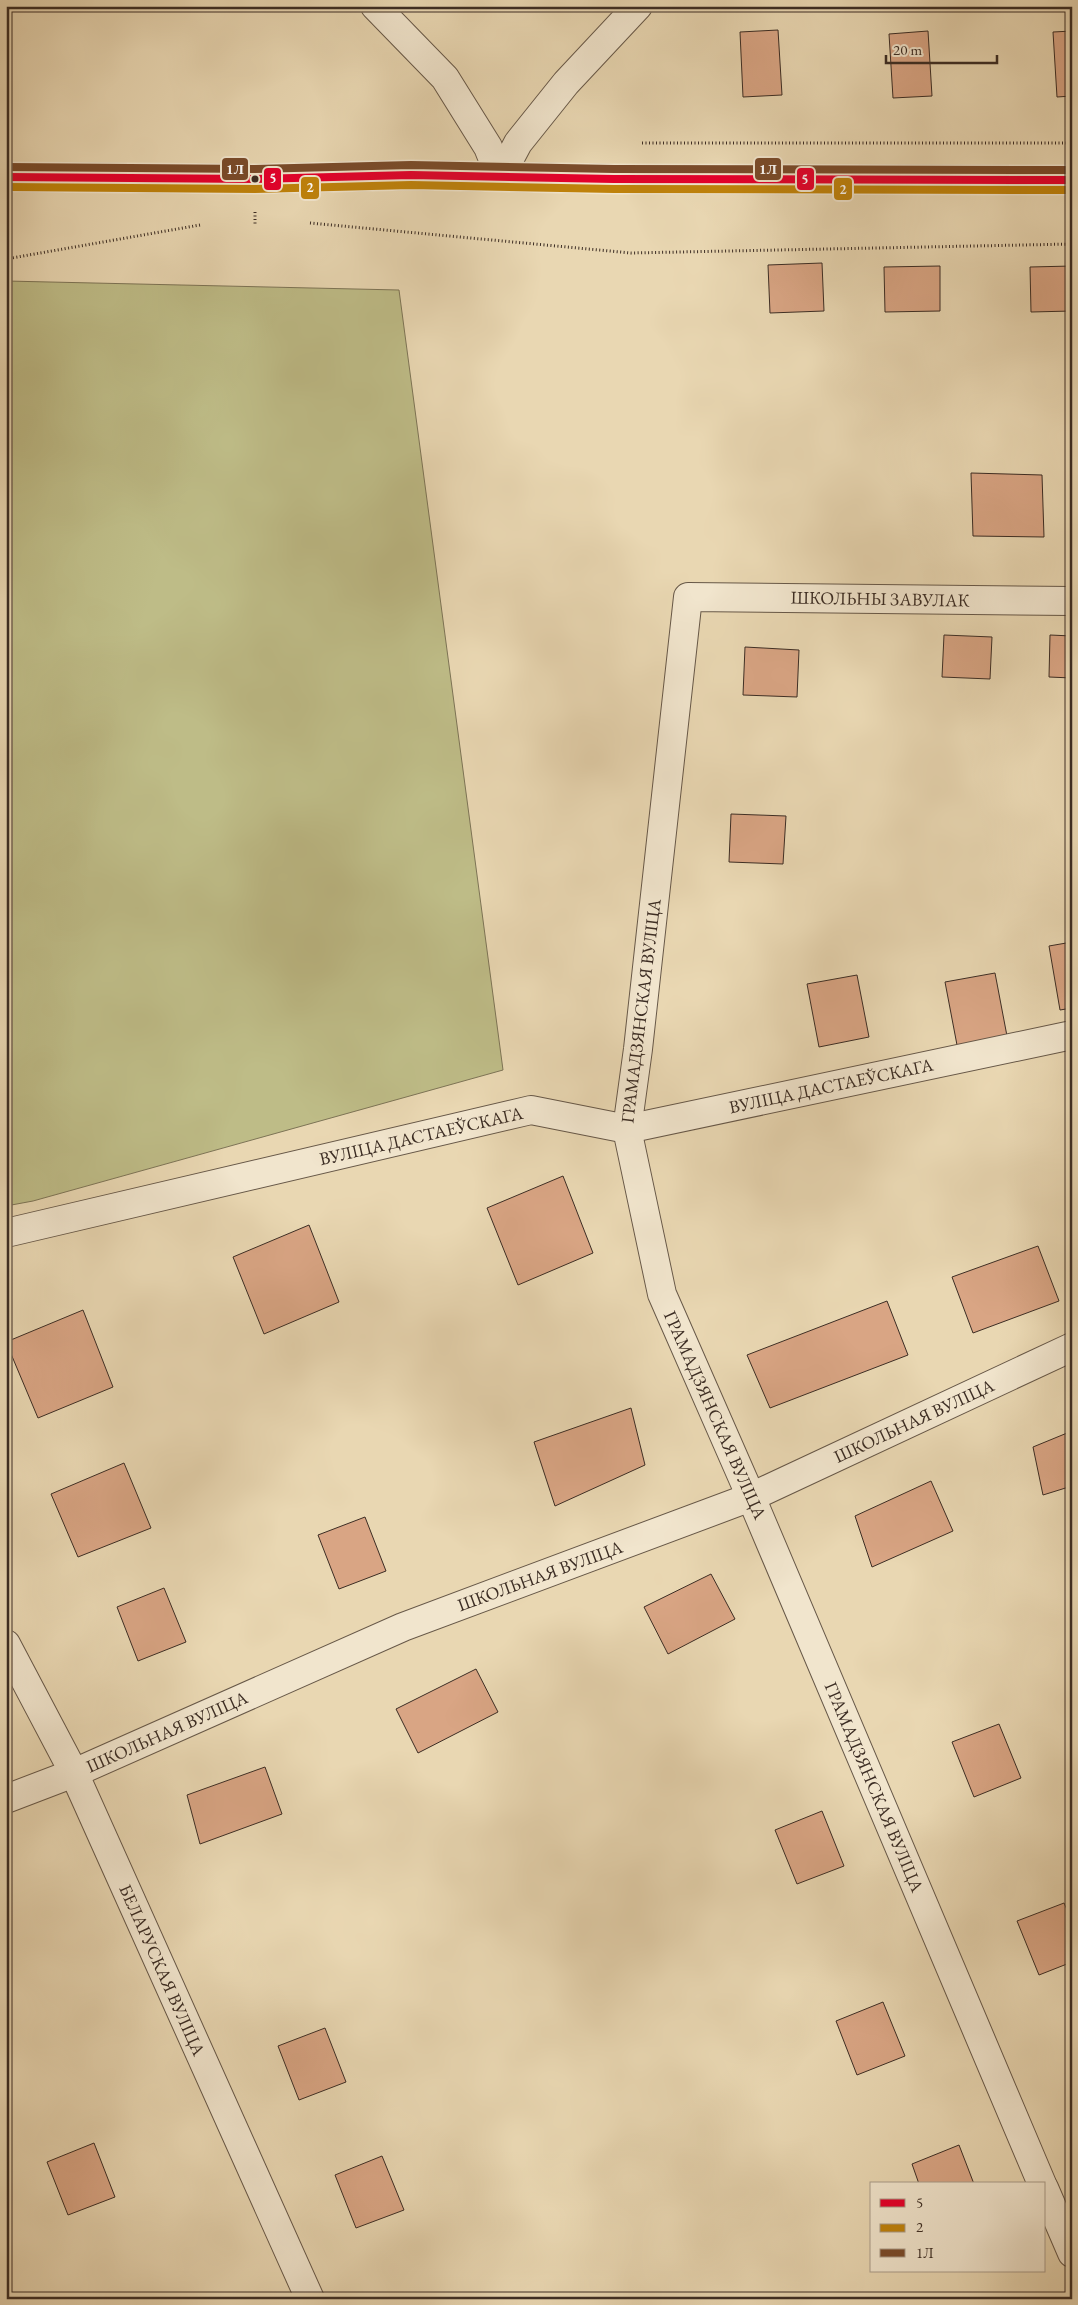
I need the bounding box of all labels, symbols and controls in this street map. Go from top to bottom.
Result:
scale bar [886,32,997,64]
text: 20 m [893,40,922,59]
line badge: 1Л [221,157,249,181]
line badge: 1Л [754,157,782,181]
text: 1Л [226,160,245,178]
text: 1Л [759,160,778,178]
line badge: 5 [263,167,282,191]
line badge: 5 [796,167,815,191]
text: 5 [269,169,277,187]
text: 5 [801,170,809,188]
unlabelled marker [250,174,260,184]
line badge: 2 [300,176,320,200]
line badge: 2 [833,177,853,201]
text: 2 [306,178,314,196]
text: 2 [839,180,847,198]
street label: ШКОЛЬНЫ ЗАВУЛАК [790,585,970,612]
street label: ГРАМАДЗЯНСКАЯ ВУЛІЦА [615,897,666,1124]
street label: ВУЛІЦА ДАСТАЕЎСКАГА [727,1053,936,1118]
street label: ВУЛІЦА ДАСТАЕЎСКАГА [317,1101,525,1170]
street label: ГРАМАДЗЯНСКАЯ ВУЛІЦА [659,1307,772,1523]
street label: ШКОЛЬНАЯ ВУЛІЦА [830,1373,998,1468]
street label: ШКОЛЬНАЯ ВУЛІЦА [454,1535,626,1616]
street label: ГРАМАДЗЯНСКАЯ ВУЛІЦА [820,1678,929,1896]
street label: ШКОЛЬНАЯ ВУЛІЦА [83,1685,252,1777]
street label: БЕЛАРУСКАЯ ВУЛІЦА [114,1880,211,2060]
legend [870,2182,1046,2272]
text: 5 [916,2193,923,2212]
text: 2 [916,2217,924,2236]
text: 1Л [916,2243,934,2262]

